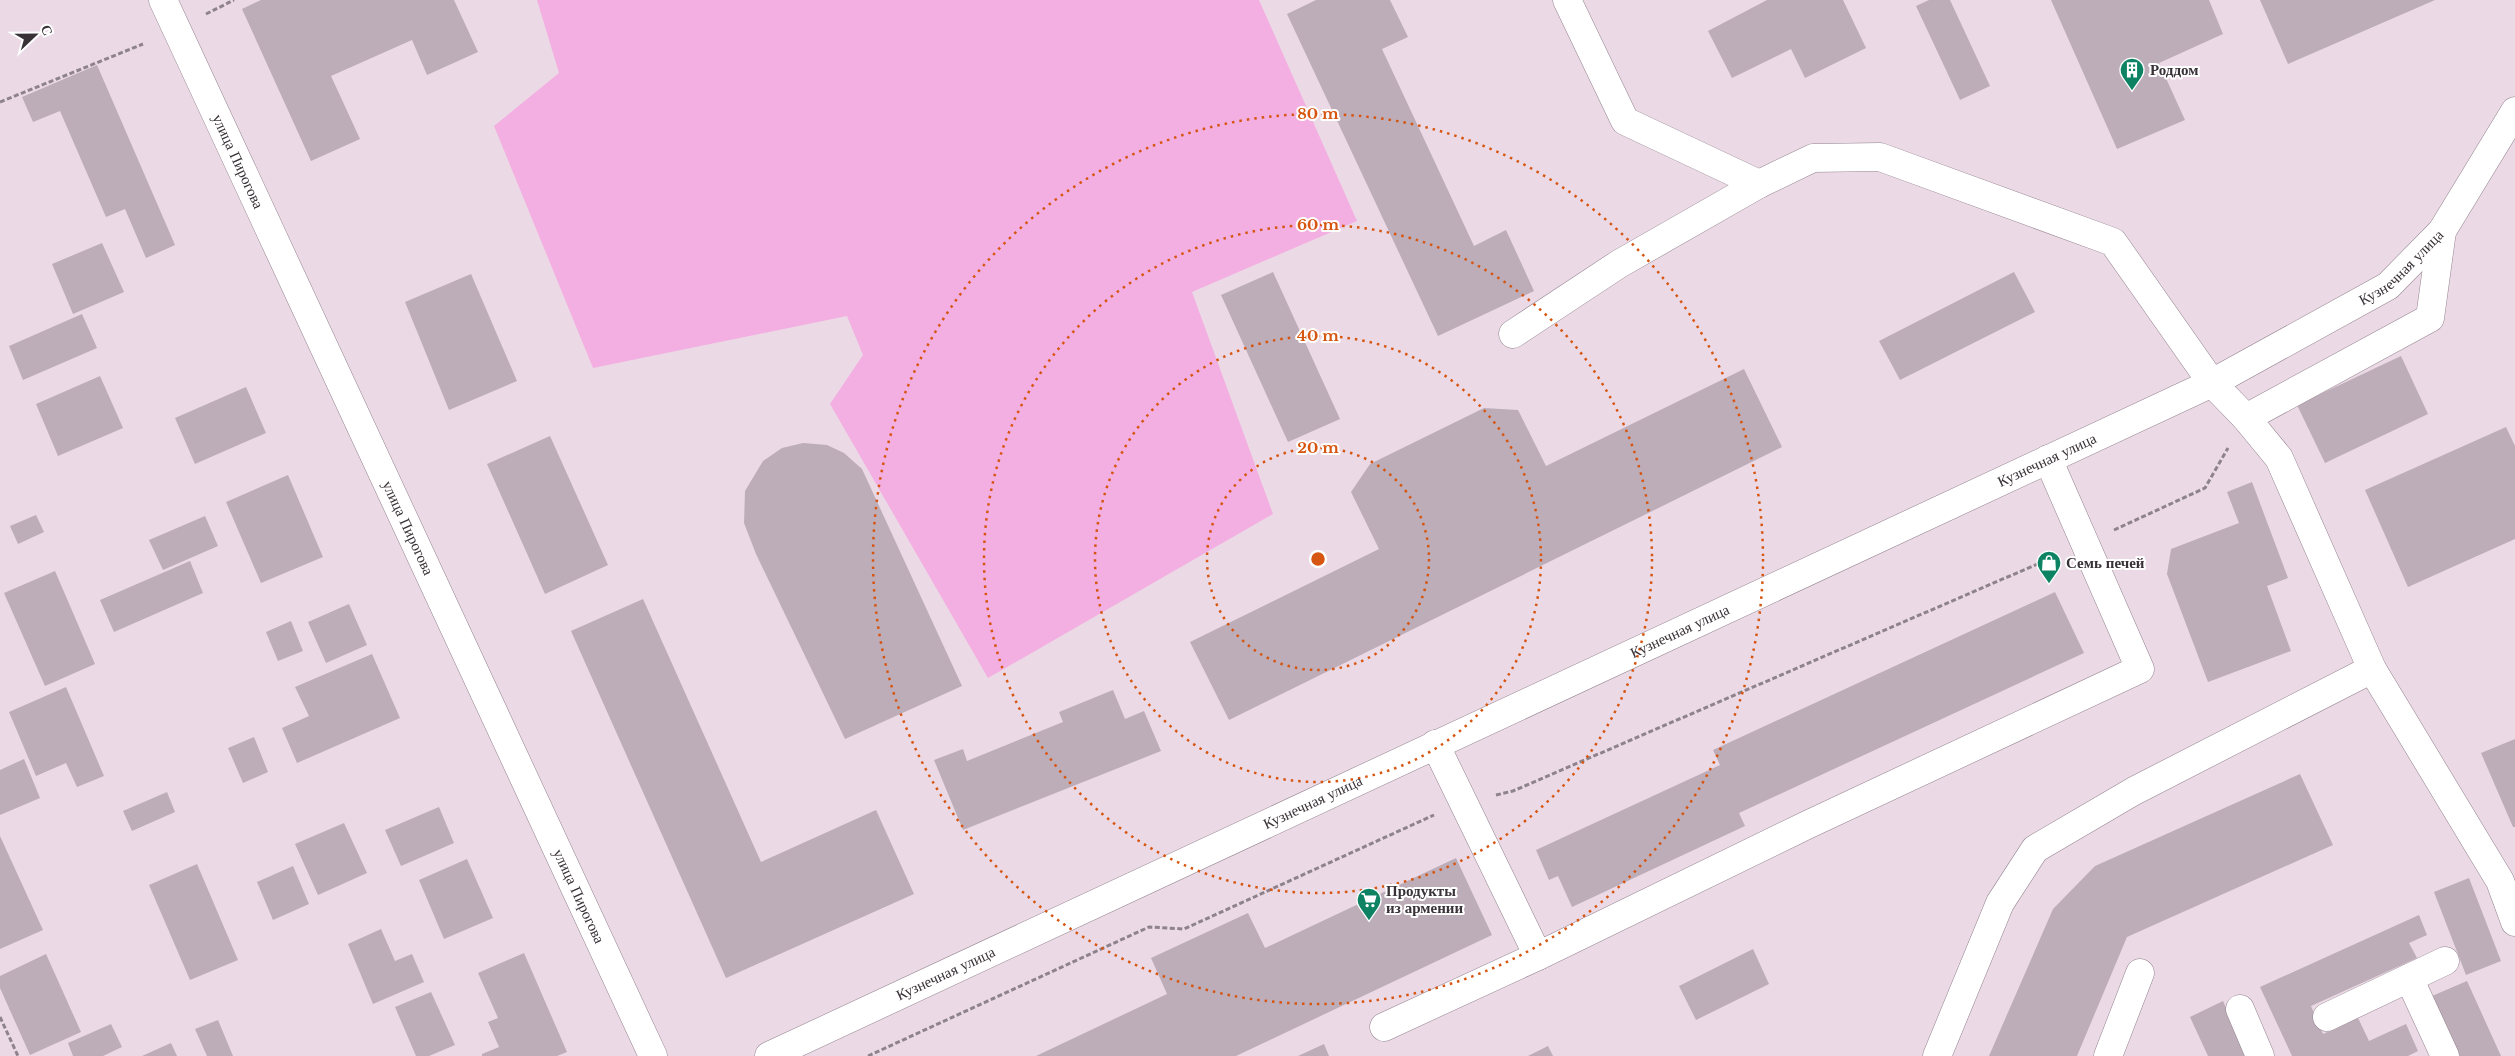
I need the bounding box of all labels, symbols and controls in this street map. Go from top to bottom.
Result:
north arrow [10,10,60,60]
text: С [37,22,57,38]
building icon: Роддом [2119,57,2145,91]
place label: Роддом [2150,60,2198,79]
text: 80 m [1297,104,1339,123]
street label: улица Пирогова [208,111,269,212]
text: 60 m [1297,215,1339,234]
street label: Кузнечная улица [2355,225,2447,309]
text: 40 m [1297,326,1339,345]
street label: Кузнечная улица [1994,428,2100,491]
text: 20 m [1297,438,1339,457]
street label: улица Пирогова [378,477,439,578]
centre of rings [1309,550,1327,568]
shop icon: Семь печей [2036,550,2062,584]
place label: Семь печей [2066,553,2145,572]
street label: Кузнечная улица [1627,599,1732,662]
street label: Кузнечная улица [1260,771,1365,833]
street label: улица Пирогова [549,846,610,947]
place label: Продукты из армении [1386,881,1463,917]
supermarket icon: Продукты из армении [1356,887,1382,921]
street label: Кузнечная улица [893,942,998,1004]

